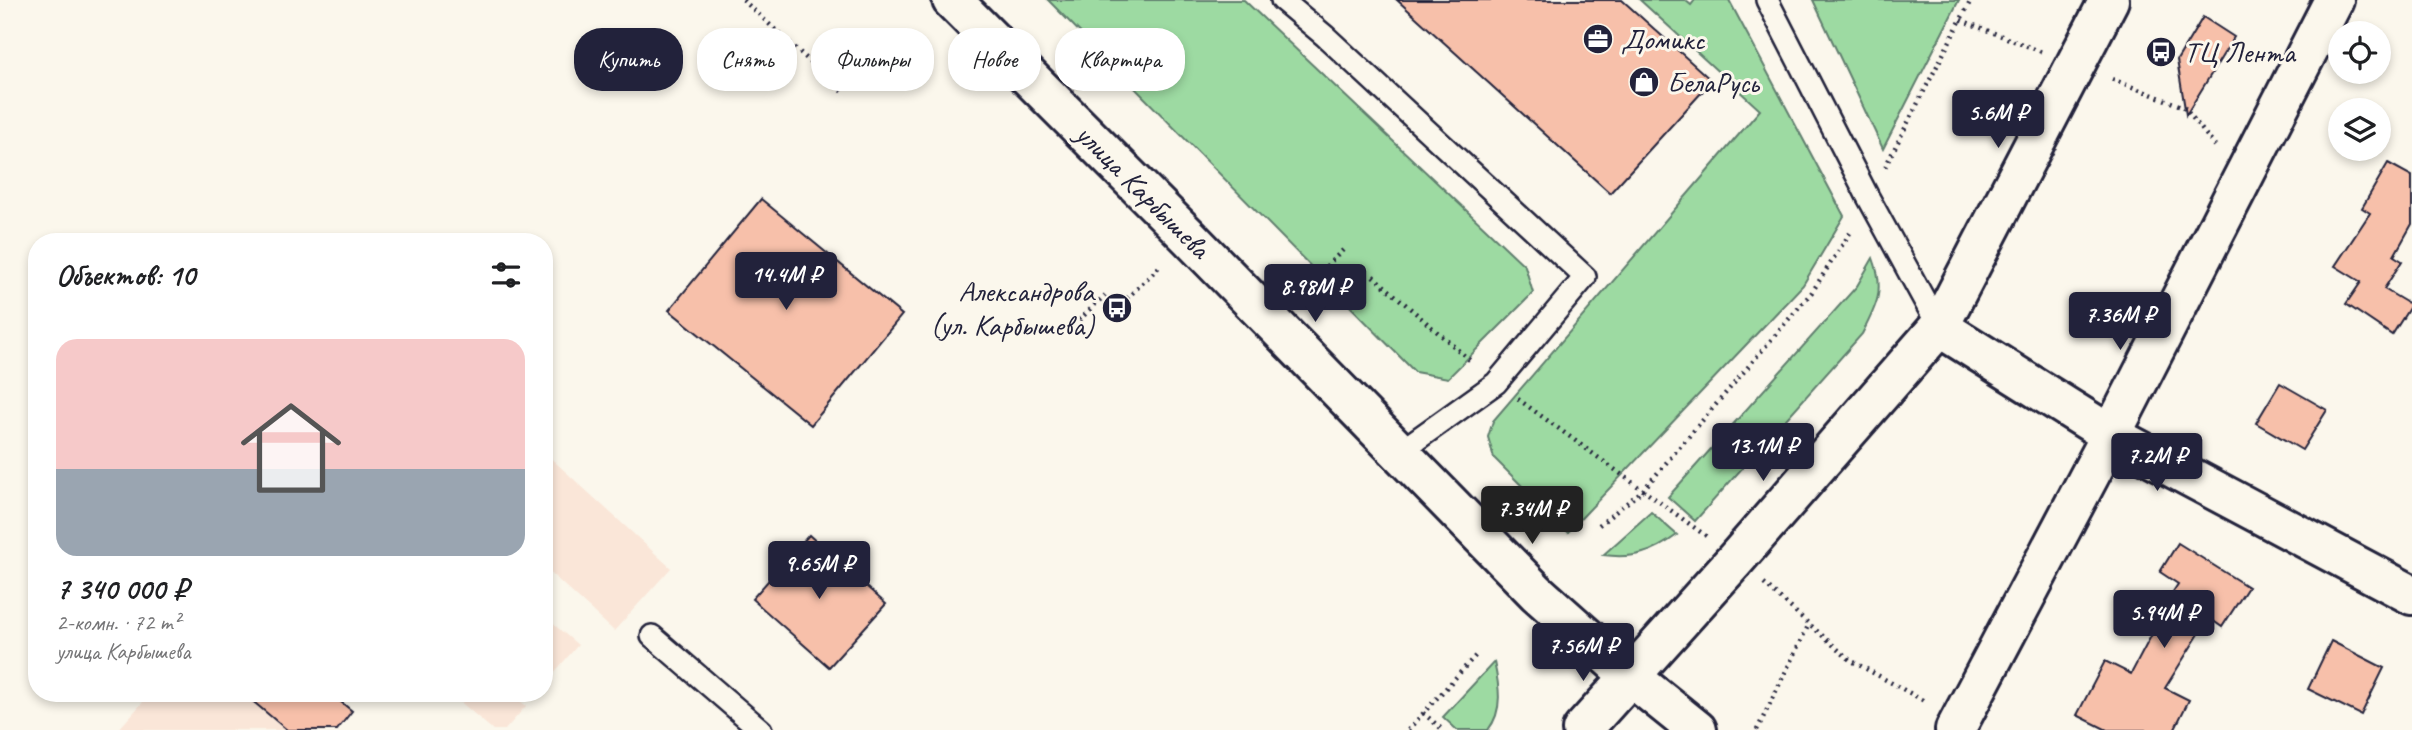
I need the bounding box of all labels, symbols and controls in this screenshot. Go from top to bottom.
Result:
place label: Домикс [1621,20,1705,58]
map controls [2328,21,2391,161]
button: locate [2328,21,2391,84]
office icon: Домикс [1581,22,1615,56]
chip: Купить [574,28,683,91]
chip: Снять [697,28,797,91]
chip: Фильтры [811,28,934,91]
chip: Новое [948,28,1041,91]
chip: Квартира [1055,28,1185,91]
place label: ТЦ Лента [2184,33,2297,71]
bus stop icon: ТЦ Лента [2144,35,2178,69]
place label: БелаРусь [1667,63,1760,101]
shop icon: БелаРусь [1627,65,1661,99]
pin: 5.6M ₽ [1941,90,2055,150]
text: 5.6M ₽ [1968,98,2028,127]
button: layers [2328,98,2391,161]
street label: улица Карбышева [1066,114,1220,268]
pin: 14.4M ₽ [721,252,851,312]
text: Объектов: 10 [56,256,195,294]
icon: filters [487,256,525,294]
text: 14.4M ₽ [751,260,821,289]
pin: 8.98M ₽ [1250,264,1380,324]
place label: Александрова (ул. Карбышева) [930,272,1096,344]
text: 8.98M ₽ [1280,272,1350,301]
bus stop icon: Александрова (ул. Карбышева) [1100,291,1134,325]
pin: 7.36M ₽ [2055,292,2185,352]
text: 7.36M ₽ [2085,300,2155,329]
icon: home [228,385,354,511]
pin: 13.1M ₽ [1698,424,1828,483]
text: 13.1M ₽ [1728,431,1798,460]
pin: 7.2M ₽ [2100,434,2214,493]
text: 7.2M ₽ [2127,441,2187,470]
pin: 7.34M ₽ [1467,486,1597,546]
text: 7.34M ₽ [1497,494,1567,523]
pin: 9.65M ₽ [754,542,884,601]
text: 9.65M ₽ [784,549,854,578]
text: 7 340 000 ₽ [56,570,188,608]
pin: 5.94M ₽ [2099,590,2229,650]
text: 5.94M ₽ [2129,598,2199,627]
text: 2-комн. · 72 m² [56,608,180,637]
pin: 7.56M ₽ [1518,624,1648,683]
text: 7.56M ₽ [1548,631,1618,660]
text: улица Карбышева [56,637,190,666]

